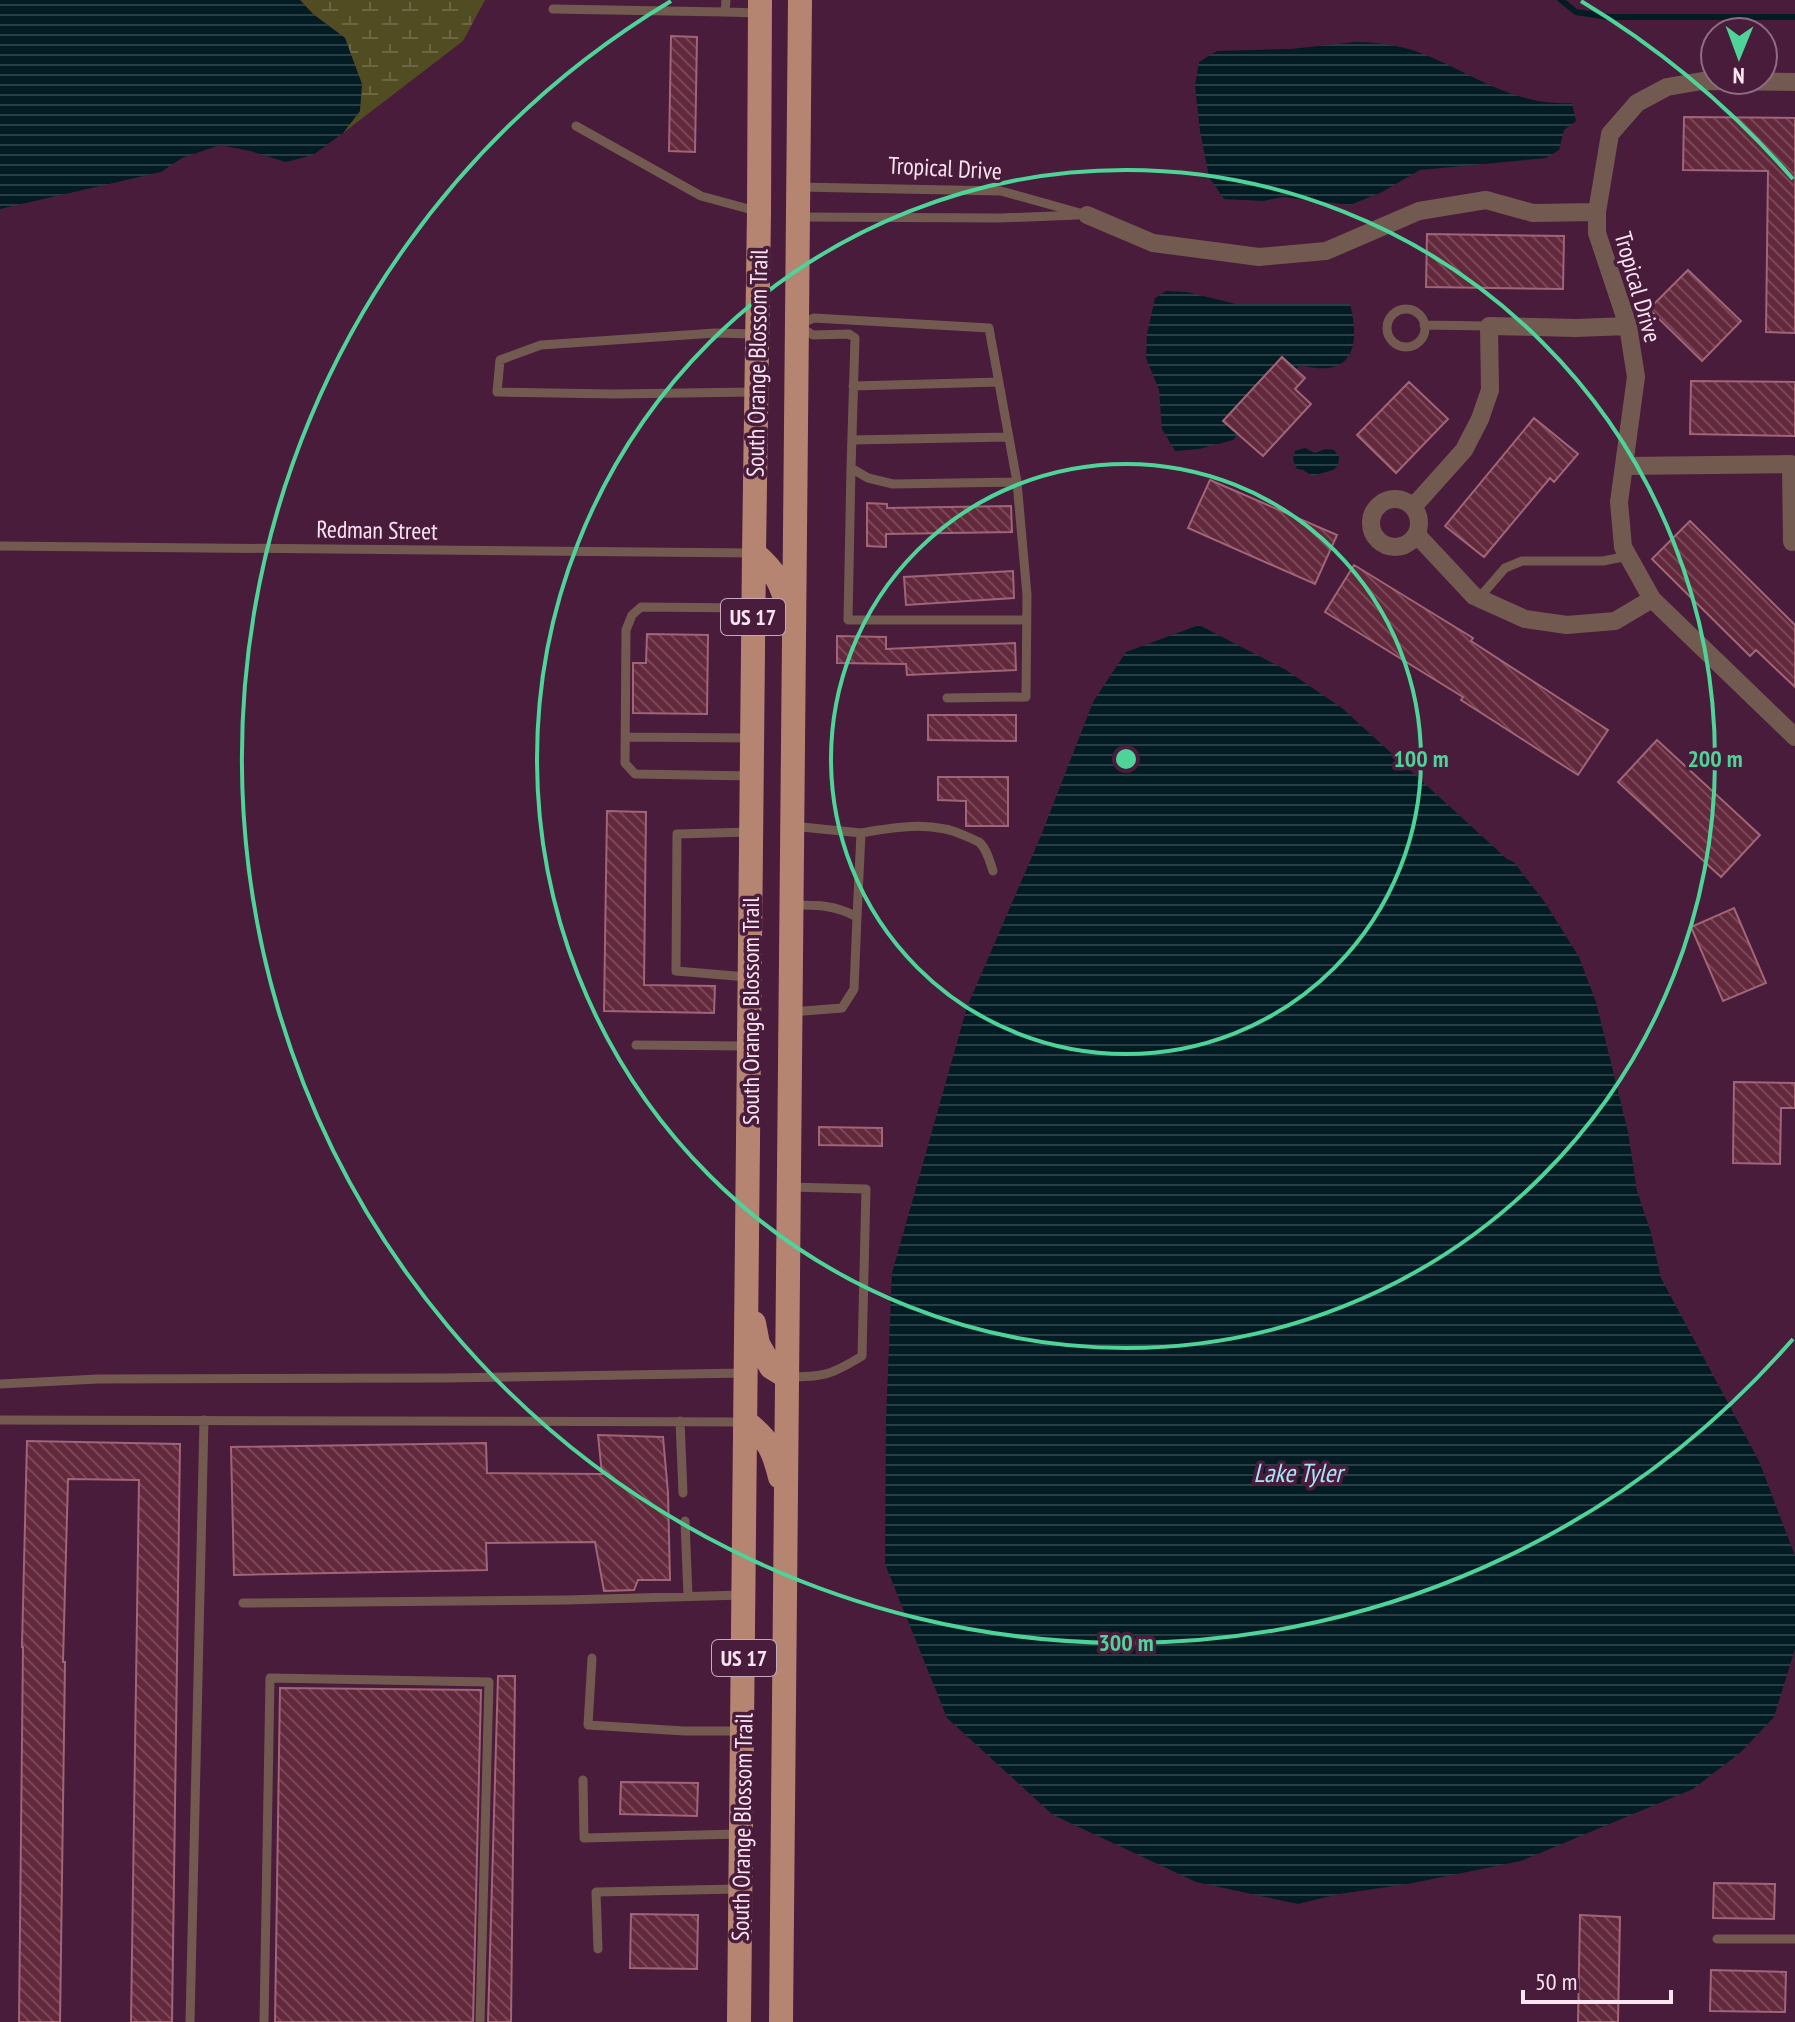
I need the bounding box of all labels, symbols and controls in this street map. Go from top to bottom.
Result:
north arrow [1699,16,1779,96]
text: N [1732,62,1745,90]
street label: Tropical Drive [887,150,1003,186]
street label: Tropical Drive [1607,228,1669,346]
street label: South Orange Blossom Trail [740,248,774,477]
street label: Redman Street [316,513,438,547]
road number: US 17 [721,599,785,635]
text: 100 m [1393,743,1449,774]
text: 200 m [1687,743,1743,774]
centre of rings [1112,745,1140,773]
street label: South Orange Blossom Trail [735,897,766,1125]
water label: Lake Tyler [1254,1456,1346,1489]
text: 300 m [1098,1627,1154,1658]
road number: US 17 [712,1640,776,1676]
street label: South Orange Blossom Trail [725,1712,759,1941]
scale bar [1523,1954,1671,2004]
text: 50 m [1535,1966,1577,1997]

